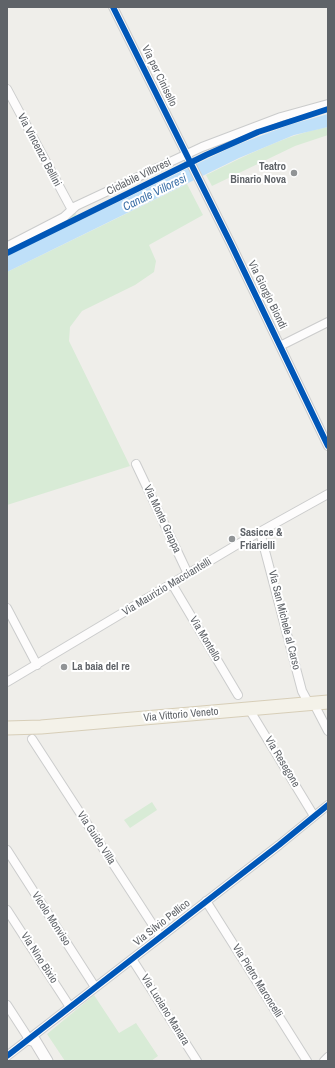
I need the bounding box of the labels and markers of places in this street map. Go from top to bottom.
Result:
place label: Teatro Binario Nova [230,160,286,186]
marker: Teatro Binario Nova [289,168,299,178]
place label: Sasicce & Friarielli [240,526,283,552]
marker: Sasicce & Friarielli [227,534,237,544]
place label: La baia del re [72,660,130,674]
marker: La baia del re [59,662,69,672]

